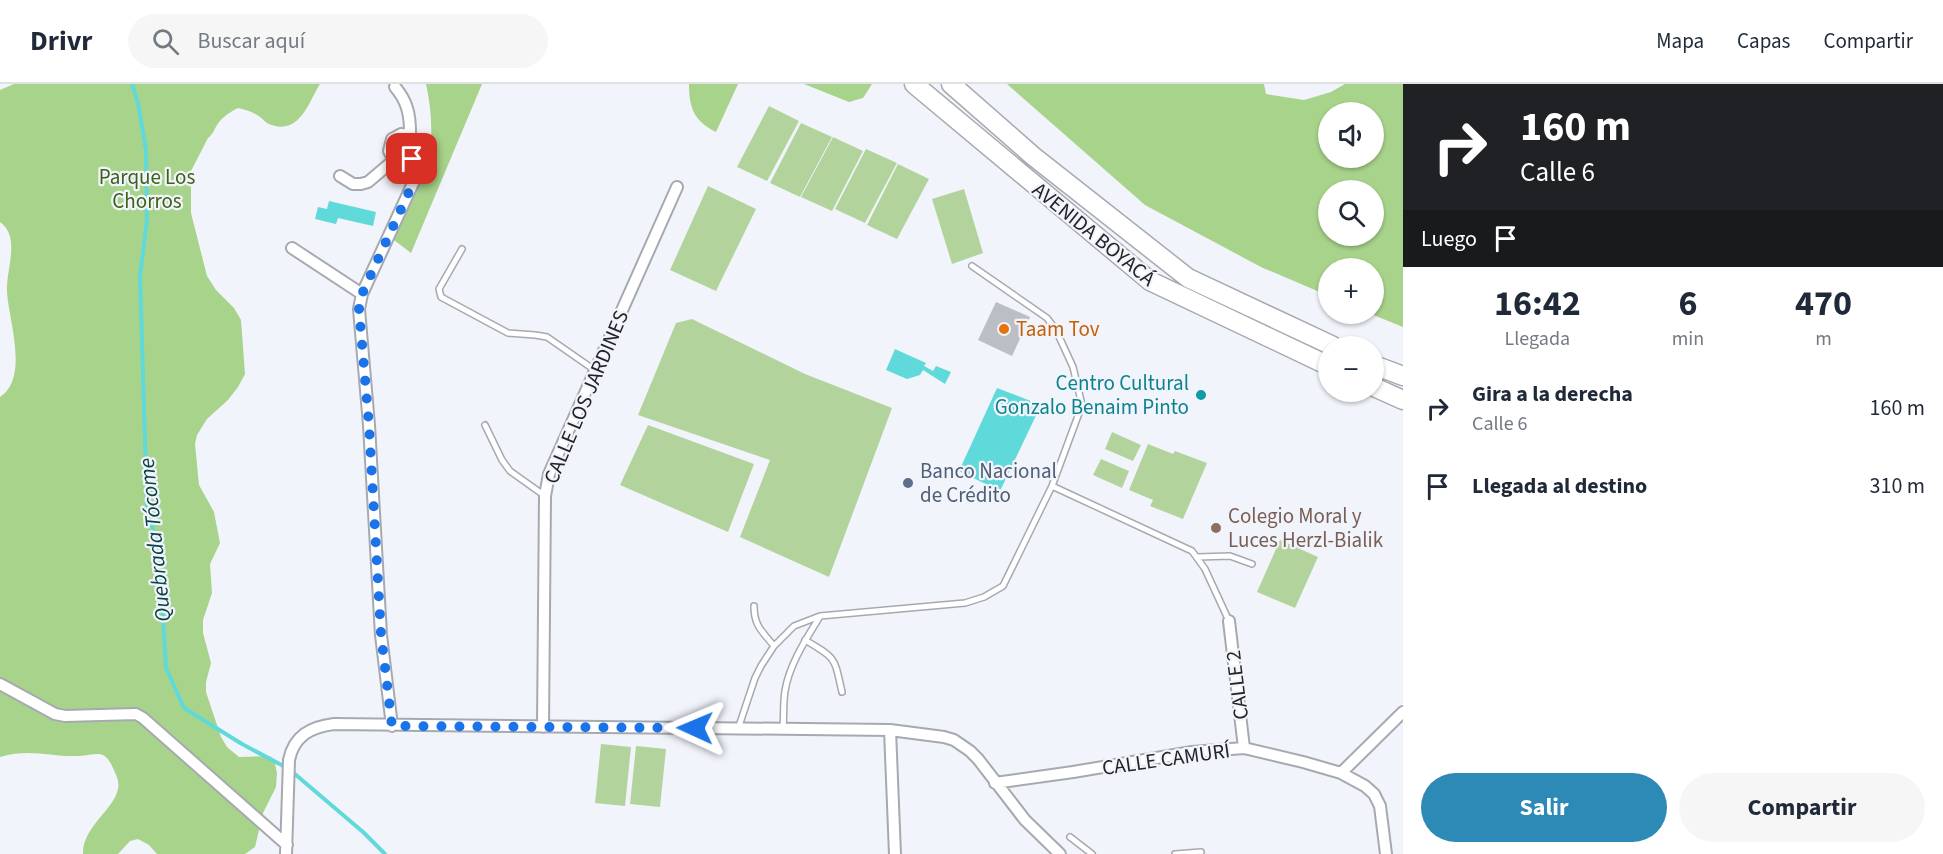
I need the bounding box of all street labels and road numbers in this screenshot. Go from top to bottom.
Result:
street label: AVENIDA BOYACÁ [1026,175,1162,293]
street label: CALLE LOS JARDINES [536,306,636,488]
street label: CALLE 2 [1218,649,1256,721]
street label: CALLE CAMURÍ [1100,735,1233,783]

